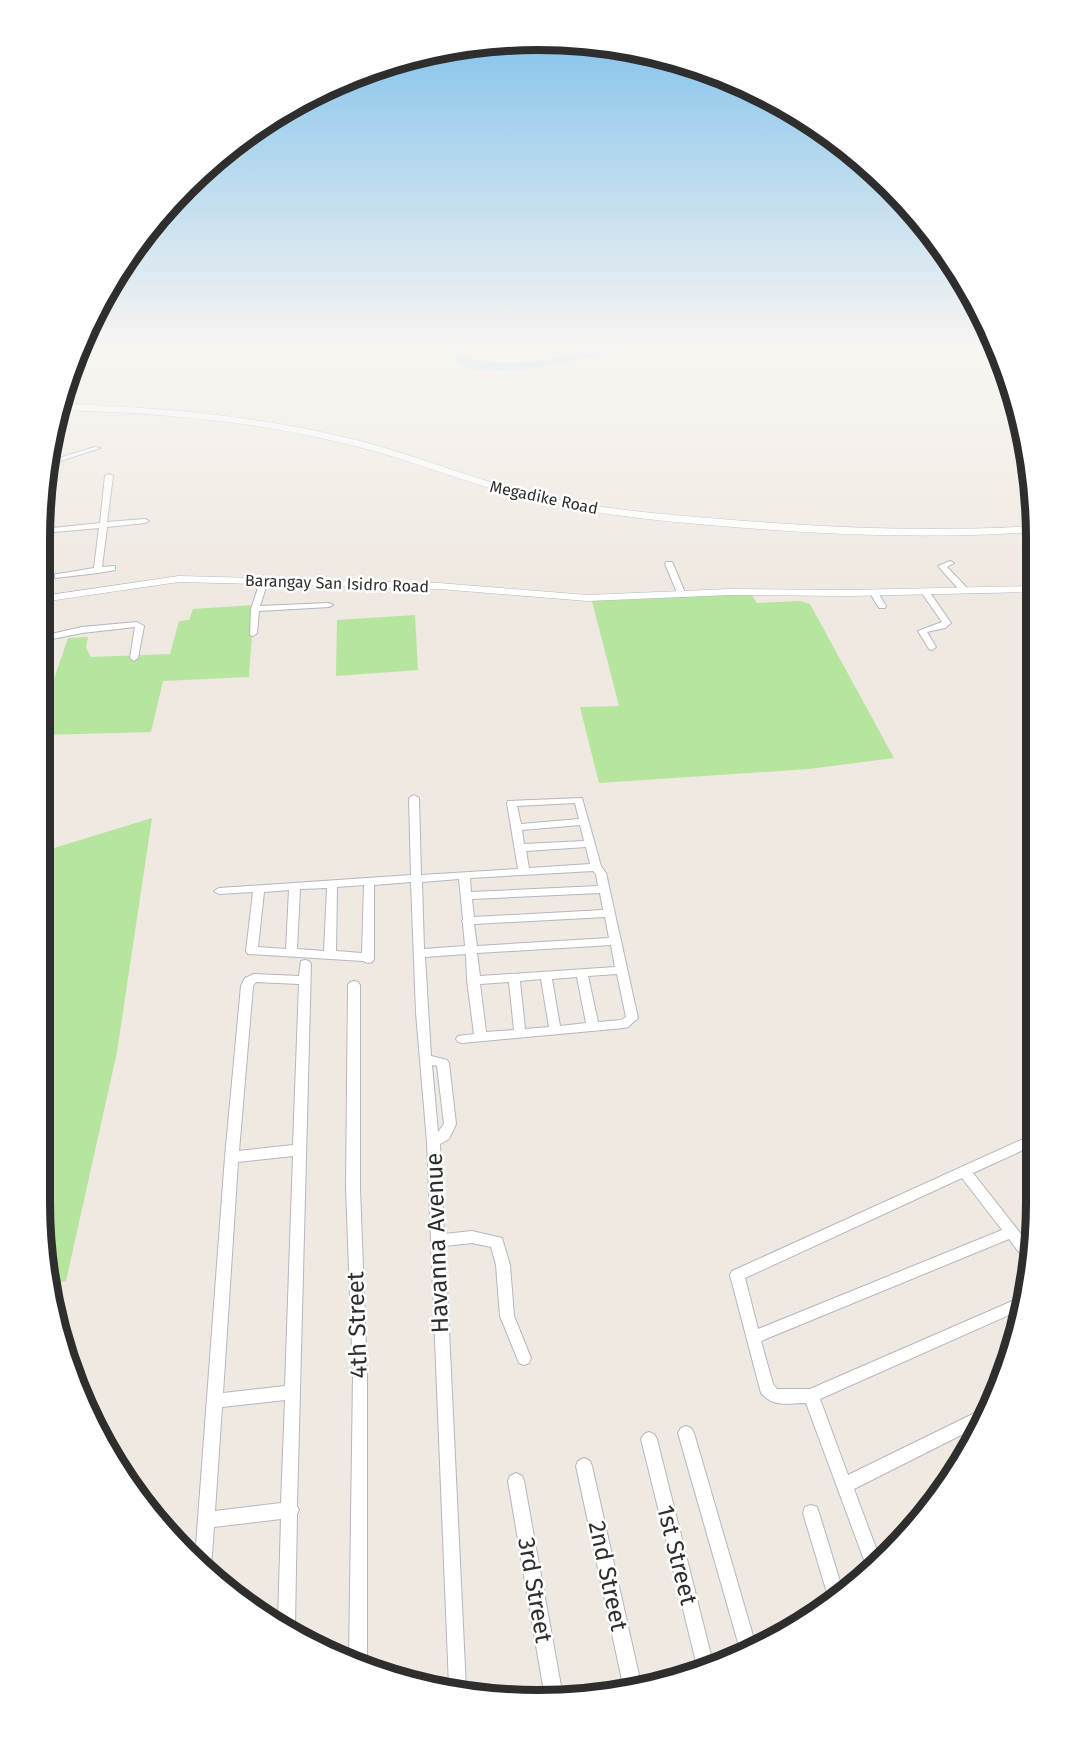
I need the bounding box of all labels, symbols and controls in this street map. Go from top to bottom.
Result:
street label: Megadike Road [488,477,600,518]
street label: Barangay San Isidro Road [245,571,429,596]
street label: Havanna Avenue [420,1152,454,1334]
street label: 4th Street [341,1271,373,1379]
street label: 1st Street [651,1502,703,1608]
street label: 2nd Street [583,1518,633,1634]
street label: 3rd Street [512,1535,558,1645]

